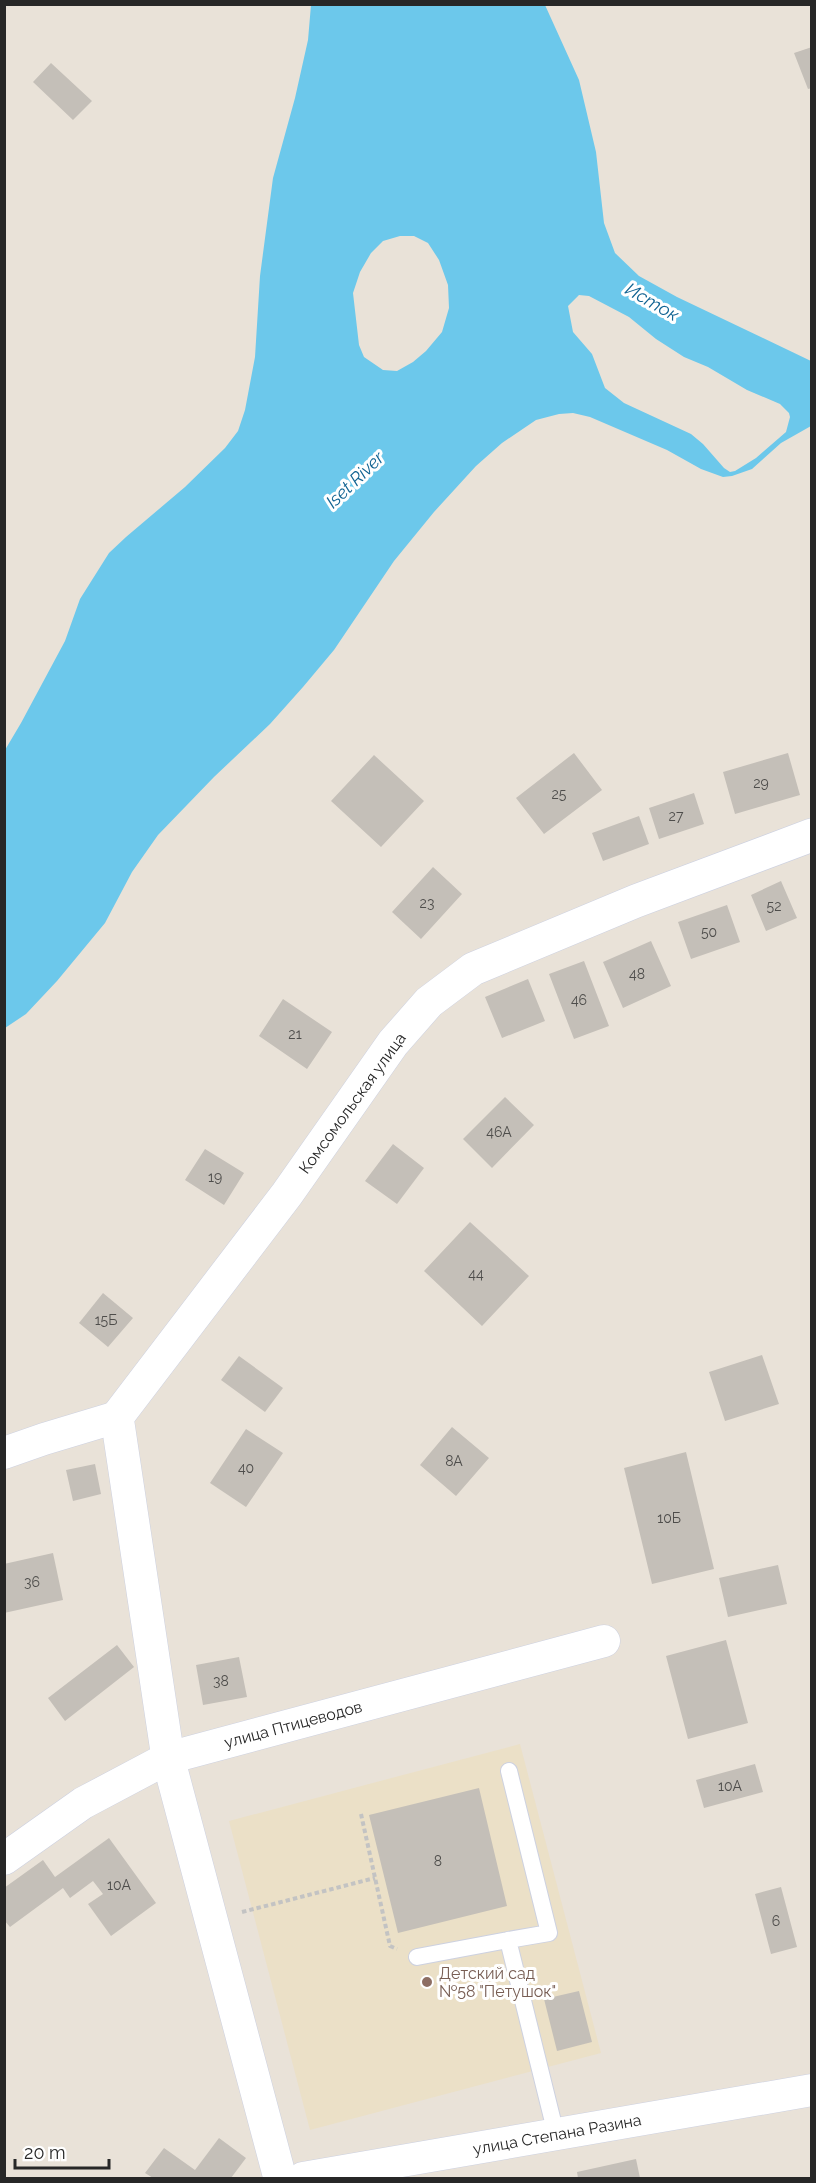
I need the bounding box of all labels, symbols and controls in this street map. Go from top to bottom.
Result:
water label: Исток [622,278,683,325]
water label: Iset River [321,446,388,512]
house number: 29 [753,775,769,791]
house number: 25 [552,786,567,802]
house number: 27 [669,808,684,824]
house number: 23 [420,895,434,911]
house number: 52 [767,898,781,914]
house number: 50 [701,924,717,940]
house number: 48 [629,966,645,982]
house number: 46 [571,992,587,1008]
house number: 21 [288,1026,302,1042]
street label: Комсомольская улица [295,1029,410,1177]
house number: 46А [486,1124,512,1140]
house number: 19 [208,1169,222,1185]
house number: 44 [468,1266,484,1282]
house number: 15Б [95,1312,117,1328]
house number: 8А [445,1453,463,1469]
house number: 40 [238,1460,254,1476]
house number: 10Б [657,1510,681,1526]
house number: 36 [24,1574,40,1590]
house number: 38 [213,1673,229,1689]
street label: улица Птицеводов [222,1697,364,1752]
house number: 10А [718,1778,742,1794]
house number: 8 [434,1853,442,1869]
house number: 10А [107,1877,131,1893]
house number: 6 [772,1913,780,1929]
place label: Детский сад №58 "Петушок" [439,1964,556,2001]
marker: Детский сад №58 "Петушок" [420,1975,434,1989]
street label: улица Степана Разина [471,2110,643,2159]
scale bar [15,2132,110,2170]
text: 20 m [24,2142,66,2163]

